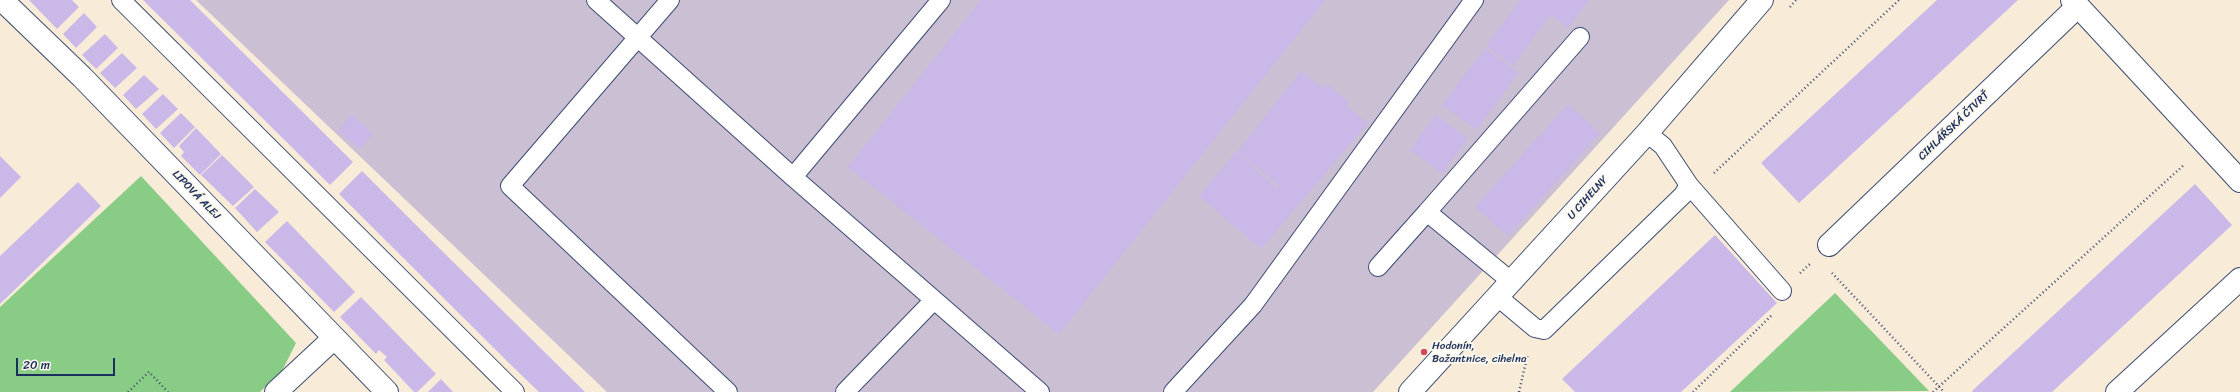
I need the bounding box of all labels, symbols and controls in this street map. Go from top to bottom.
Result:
street label: CIHLÁŘSKÁ ČTVRŤ [1916,89,1992,163]
street label: LIPOVÁ ALEJ [169,168,223,222]
street label: U CIHELNY [1565,173,1611,223]
place label: Hodonín, Bažantnice, cihelna [1432,339,1526,365]
marker: Hodonín, Bažantnice, cihelna [1419,347,1429,357]
scale bar [18,350,117,376]
text: 20 m [23,354,50,376]

